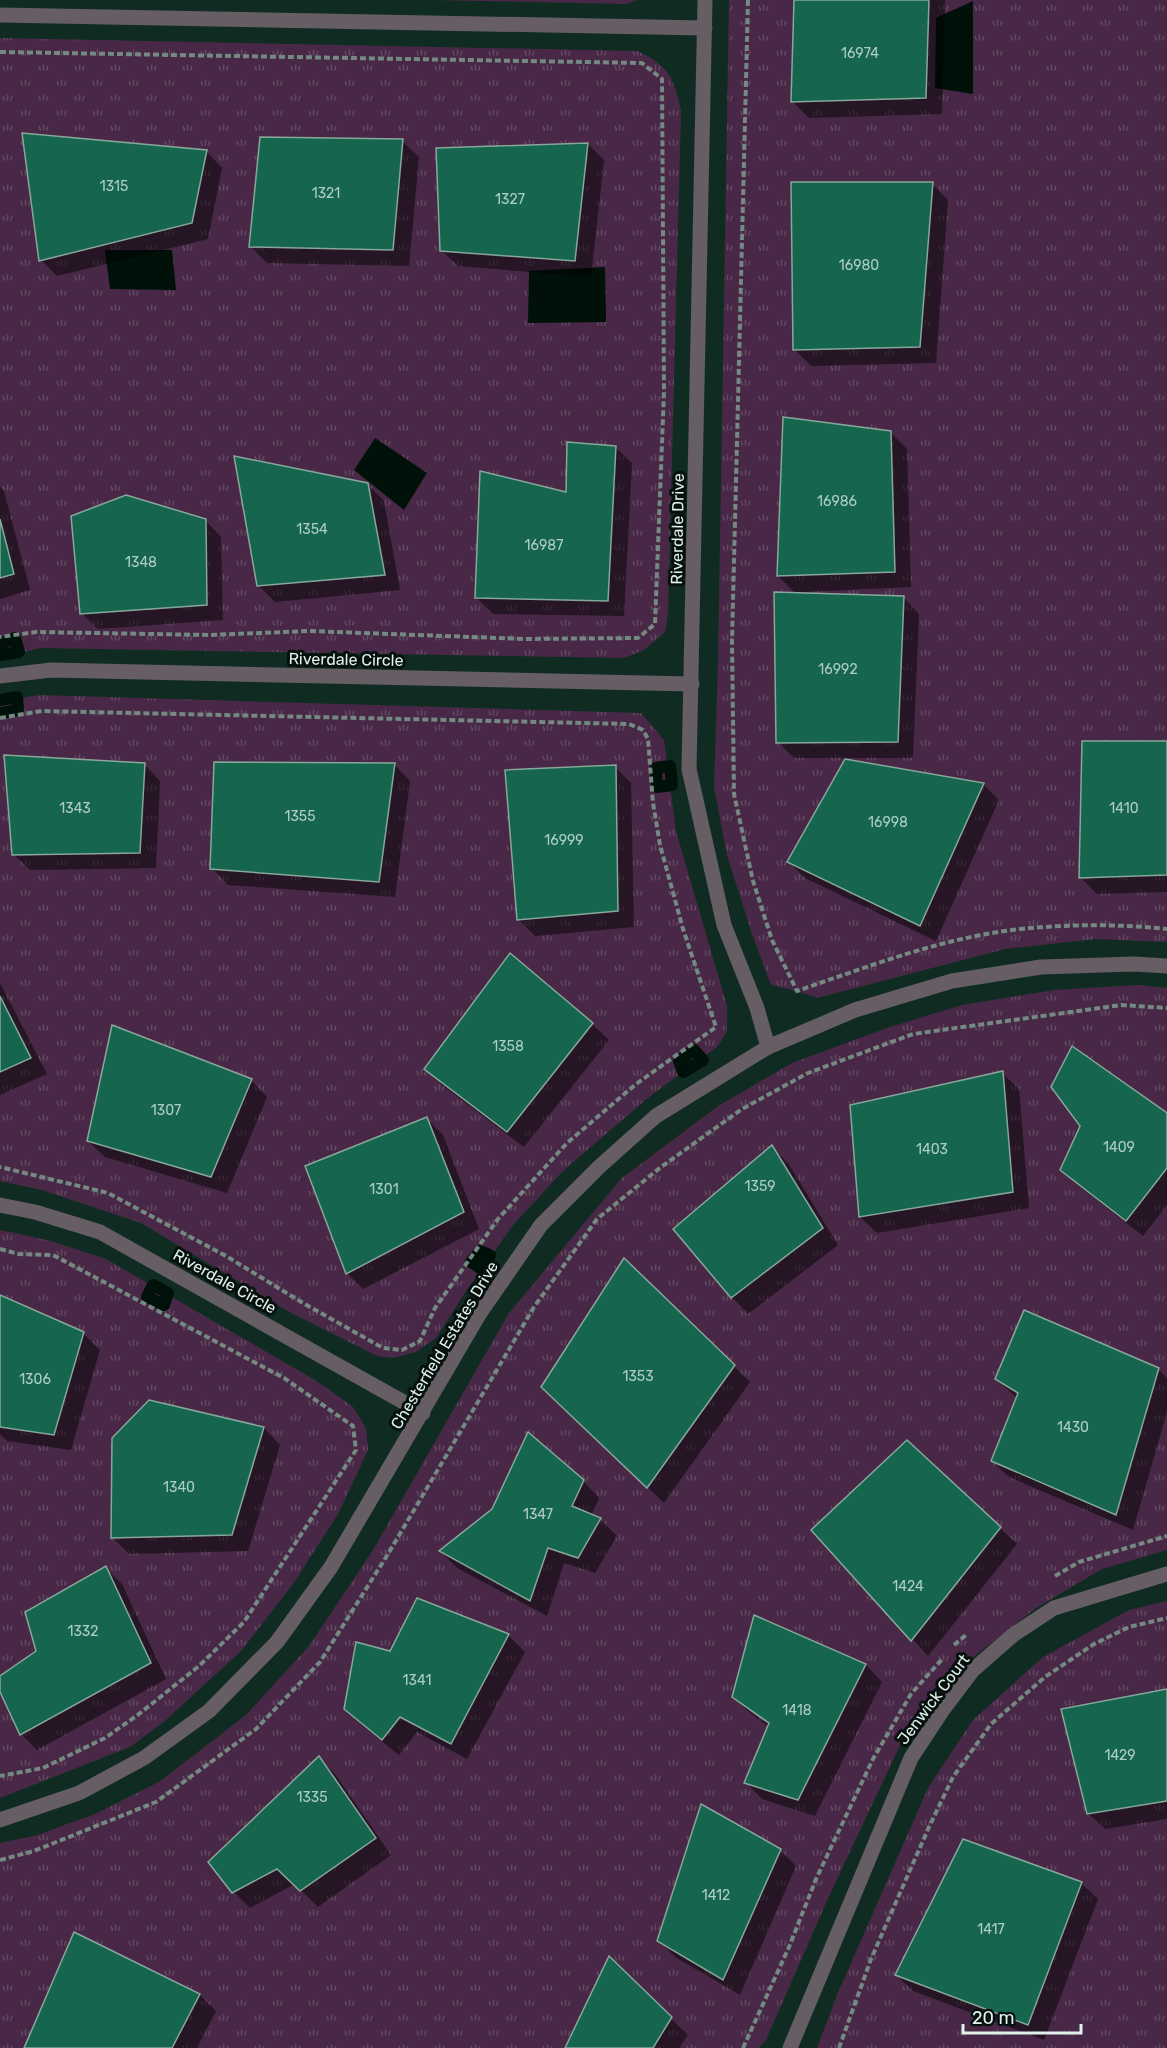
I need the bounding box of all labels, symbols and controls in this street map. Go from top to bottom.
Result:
house number: 16974 [841,45,879,62]
house number: 1315 [100,178,128,195]
house number: 1321 [312,185,340,202]
house number: 1327 [495,191,525,208]
house number: 16980 [839,257,879,274]
street label: Riverdale Drive [667,473,688,585]
house number: 16986 [817,493,857,510]
house number: 1354 [296,521,328,538]
house number: 16987 [525,537,563,554]
house number: 1348 [125,554,157,571]
street label: Riverdale Circle [288,649,404,670]
house number: 16992 [818,661,858,678]
house number: 1343 [59,800,91,817]
house number: 1410 [1109,800,1139,817]
house number: 1355 [284,808,316,825]
house number: 16998 [868,814,908,831]
house number: 16999 [544,832,584,849]
house number: 1358 [492,1038,524,1055]
house number: 1307 [151,1102,181,1119]
house number: 1409 [1103,1139,1135,1156]
house number: 1403 [916,1141,948,1158]
house number: 1359 [744,1178,776,1195]
house number: 1301 [369,1181,399,1198]
street label: Riverdale Circle [170,1245,280,1318]
street label: Chesterfield Estates Drive [387,1258,502,1433]
house number: 1353 [622,1368,654,1385]
house number: 1306 [19,1371,51,1388]
house number: 1430 [1057,1419,1089,1436]
house number: 1340 [163,1479,195,1496]
house number: 1347 [523,1506,553,1523]
house number: 1424 [892,1578,924,1595]
house number: 1332 [67,1623,99,1640]
street label: Jenwick Court [893,1650,974,1748]
house number: 1341 [403,1672,431,1689]
house number: 1418 [782,1702,812,1719]
house number: 1429 [1104,1747,1136,1764]
house number: 1335 [296,1789,328,1806]
house number: 1412 [702,1887,730,1904]
house number: 1417 [977,1921,1005,1938]
scale bar [963,1997,1082,2035]
text: 20 m [972,2007,1014,2029]

